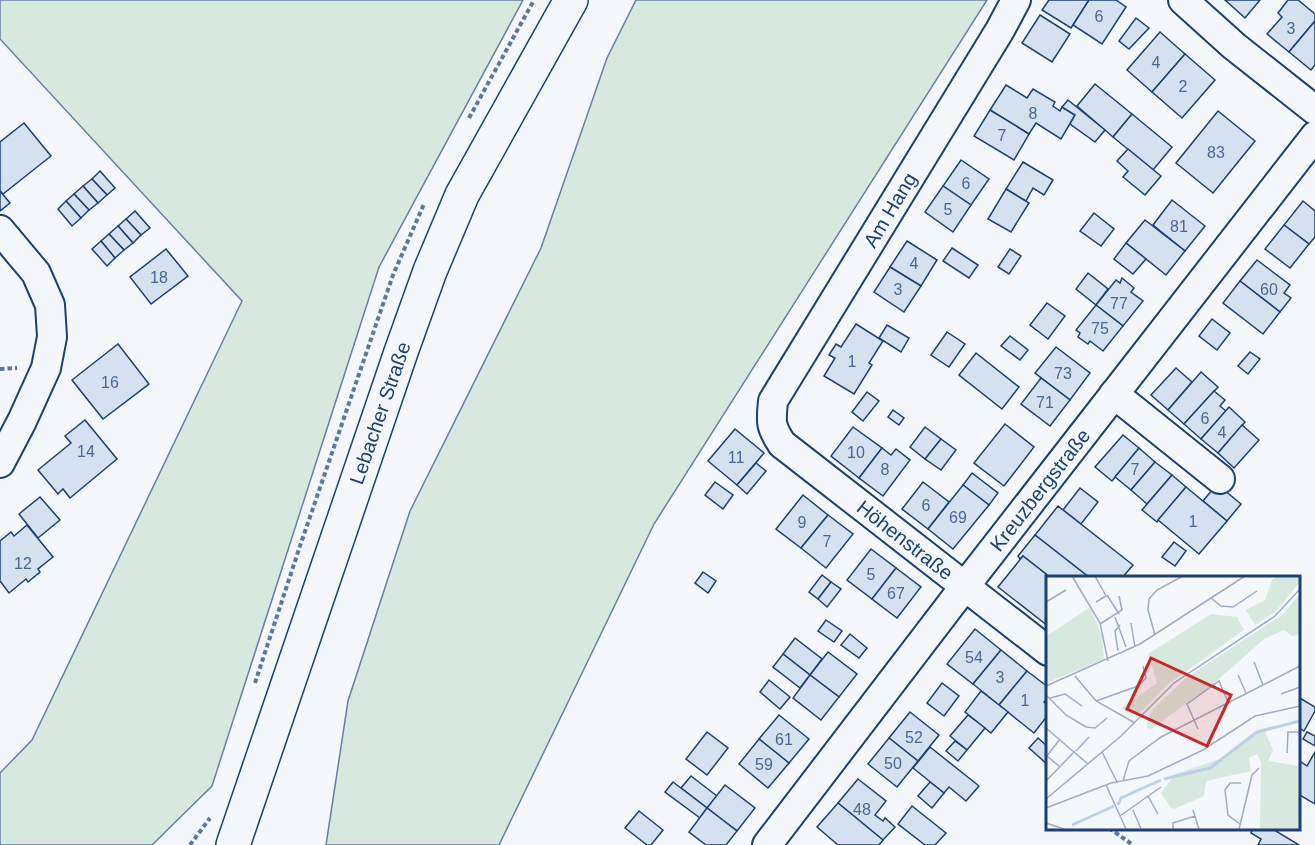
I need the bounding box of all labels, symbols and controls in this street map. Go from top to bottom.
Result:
house number: 6 [1095,8,1104,25]
house number: 3 [1287,20,1296,37]
house number: 4 [1152,54,1161,71]
house number: 2 [1179,78,1188,95]
house number: 8 [1029,105,1038,122]
house number: 7 [998,127,1007,144]
house number: 83 [1207,144,1225,161]
street label: Am Hang [859,169,921,251]
house number: 6 [962,175,971,192]
house number: 5 [944,201,953,218]
house number: 81 [1170,218,1188,235]
house number: 4 [910,255,919,272]
house number: 18 [150,269,168,286]
house number: 3 [894,281,903,298]
house number: 60 [1260,281,1278,298]
house number: 77 [1110,295,1128,312]
house number: 75 [1091,320,1109,337]
street label: Lebacher Straße [345,339,415,487]
house number: 1 [848,353,857,370]
house number: 73 [1054,365,1072,382]
house number: 16 [101,374,119,391]
house number: 71 [1036,394,1054,411]
house number: 6 [1201,410,1210,427]
house number: 4 [1218,424,1227,441]
street label: Kreuzbergstraße [985,425,1095,555]
house number: 14 [77,443,95,460]
house number: 10 [847,444,865,461]
house number: 11 [728,449,744,466]
house number: 8 [881,461,890,478]
house number: 7 [1131,461,1140,478]
street label: Höhenstraße [853,496,957,584]
house number: 6 [922,497,931,514]
house number: 69 [949,509,967,526]
house number: 1 [1189,513,1198,530]
house number: 9 [798,514,807,531]
house number: 7 [823,533,832,550]
house number: 12 [14,555,32,572]
house number: 5 [867,566,876,583]
inset map [1046,576,1300,830]
house number: 67 [887,585,905,602]
house number: 54 [965,649,983,666]
house number: 3 [996,669,1005,686]
house number: 1 [1021,692,1030,709]
house number: 52 [905,729,923,746]
house number: 61 [775,731,793,748]
house number: 50 [884,755,902,772]
house number: 59 [755,756,773,773]
house number: 48 [853,801,871,818]

